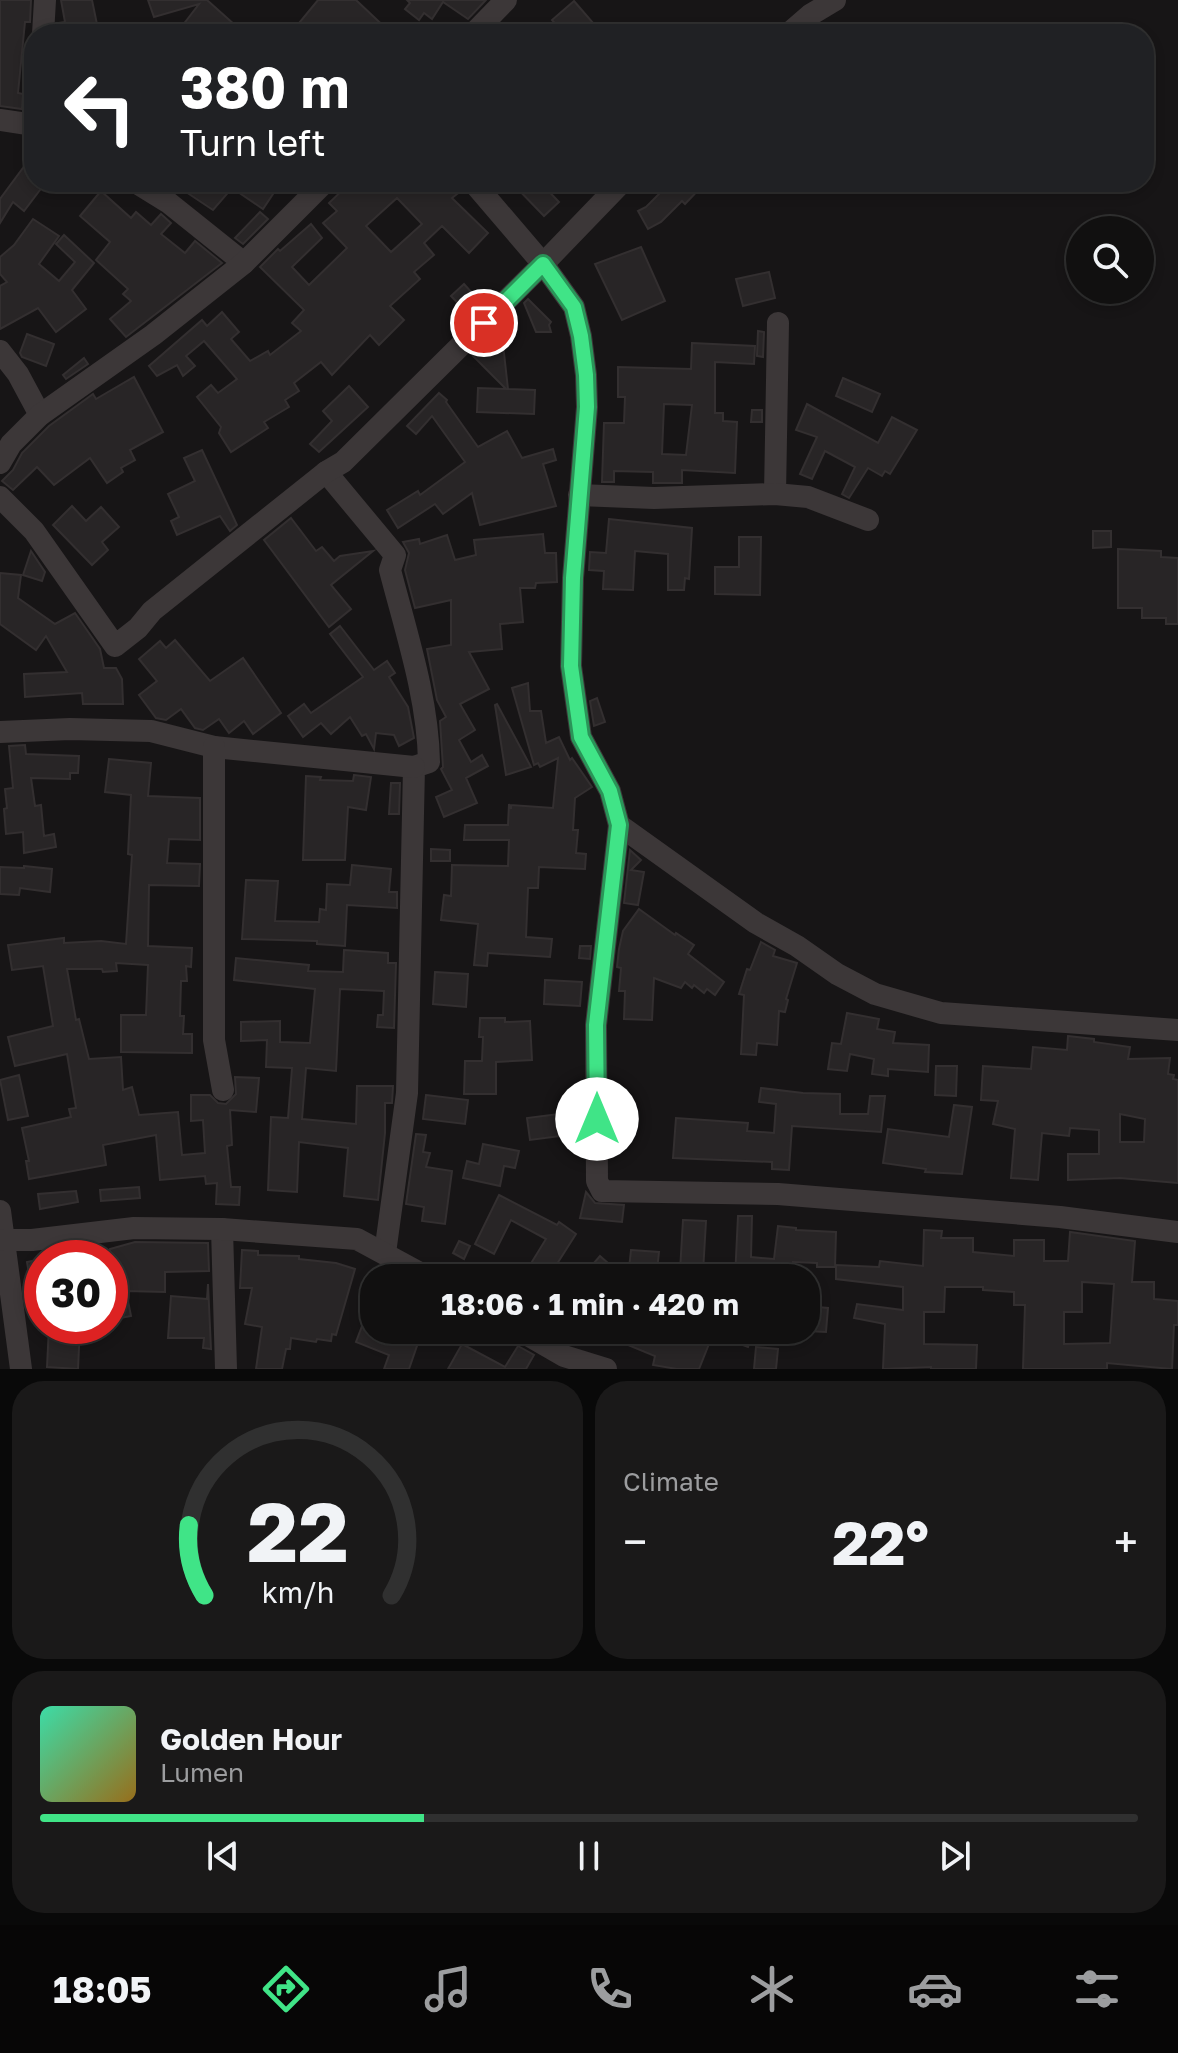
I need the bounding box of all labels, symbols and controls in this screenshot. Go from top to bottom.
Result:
text: 380 m [180,53,349,120]
icon: left [48,56,152,160]
text: Turn left [180,121,326,164]
map controls [1066,216,1154,304]
button: search [1066,216,1154,304]
pin [450,289,518,357]
icon: arrive [462,301,506,345]
position arrow [555,1077,639,1161]
speed limit sign: 30 [24,1240,128,1344]
text: 18:06 · 1 min · 420 m [441,1286,739,1322]
text: Climate [623,1466,719,1497]
text: 22 [247,1480,348,1580]
text: 22° [832,1506,929,1578]
text: − [623,1515,647,1568]
text: + [1114,1515,1138,1568]
text: km/h [261,1575,334,1609]
text: Golden Hour [160,1721,342,1757]
text: Lumen [160,1757,244,1788]
icon: previous [201,1834,245,1878]
icon: pause [567,1834,611,1878]
icon: next [933,1834,977,1878]
icon: directions [258,1961,314,2017]
icon: music [420,1961,476,2017]
icon: phone [582,1961,638,2017]
icon: climate [744,1961,800,2017]
icon: car [907,1961,963,2017]
icon: filters [1069,1961,1125,2017]
text: 18:05 [53,1968,152,2011]

